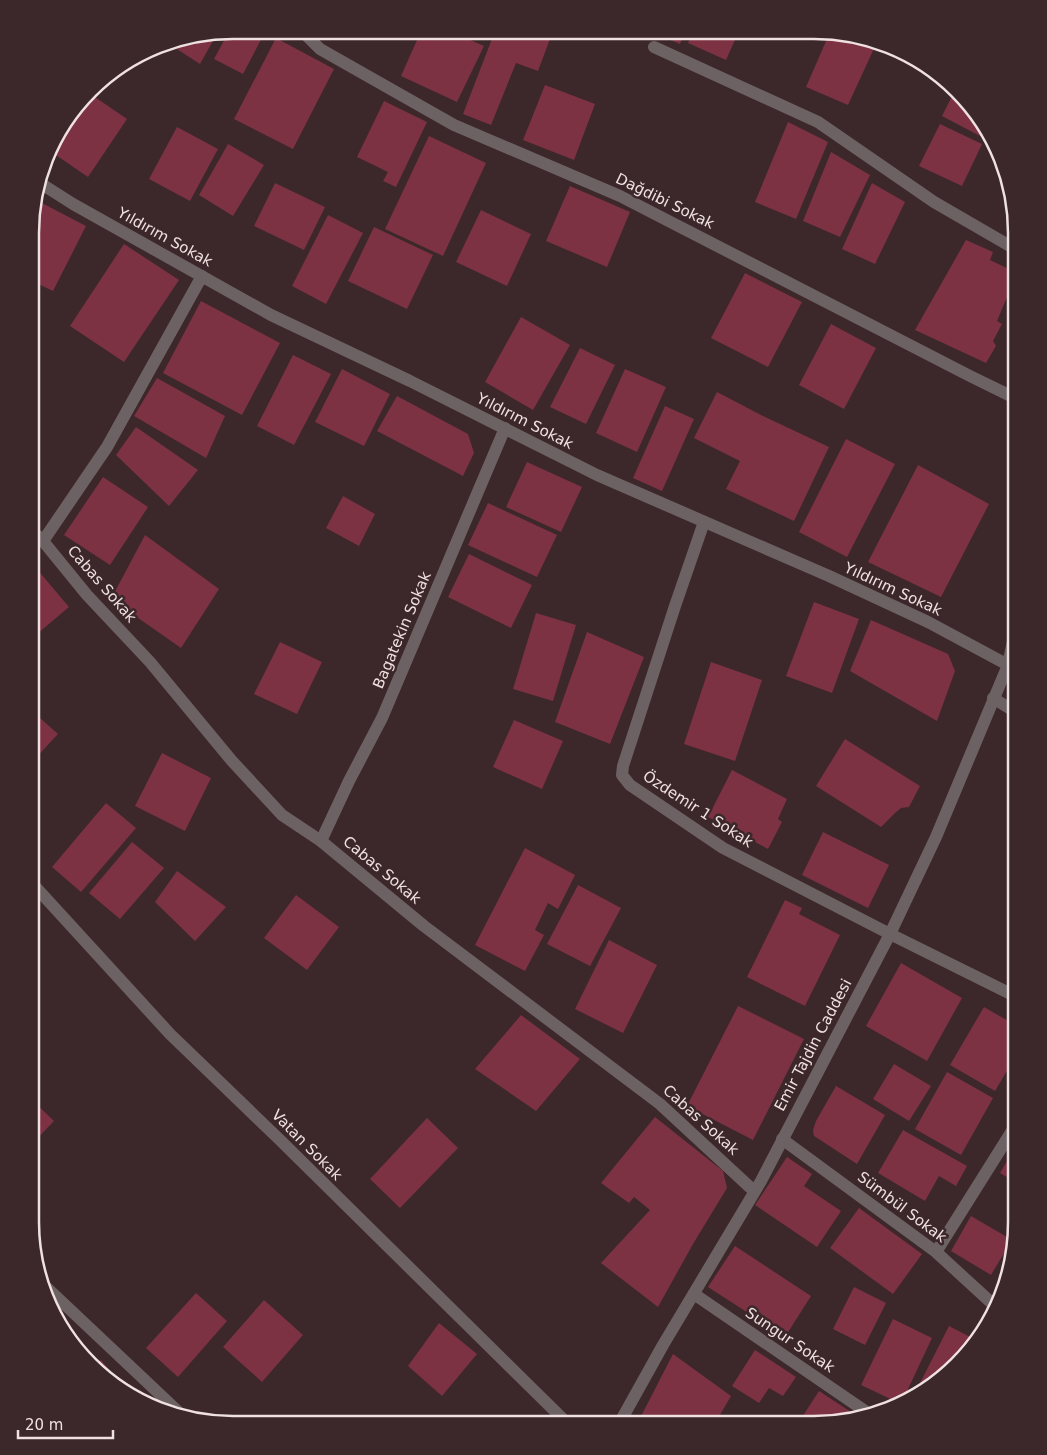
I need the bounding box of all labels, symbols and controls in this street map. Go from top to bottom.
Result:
street label: Dağdibi Sokak [613,169,717,233]
street label: Yıldırım Sokak [113,203,216,271]
street label: Yıldırım Sokak [473,388,577,453]
street label: Cabas Sokak [64,542,140,626]
street label: Yıldırım Sokak [840,558,945,620]
street label: Bagatekin Sokak [369,568,435,691]
street label: Özdemir 1 Sokak [640,766,757,851]
street label: Cabas Sokak [339,832,425,908]
street label: Emir Tajdin Caddesi [771,976,855,1114]
street label: Cabas Sokak [659,1081,743,1159]
street label: Vatan Sokak [268,1106,346,1184]
street label: Sümbül Sokak [854,1168,950,1246]
street label: Sungur Sokak [742,1304,838,1377]
scale bar [18,1408,112,1440]
text: 20 m [25,1416,63,1434]

